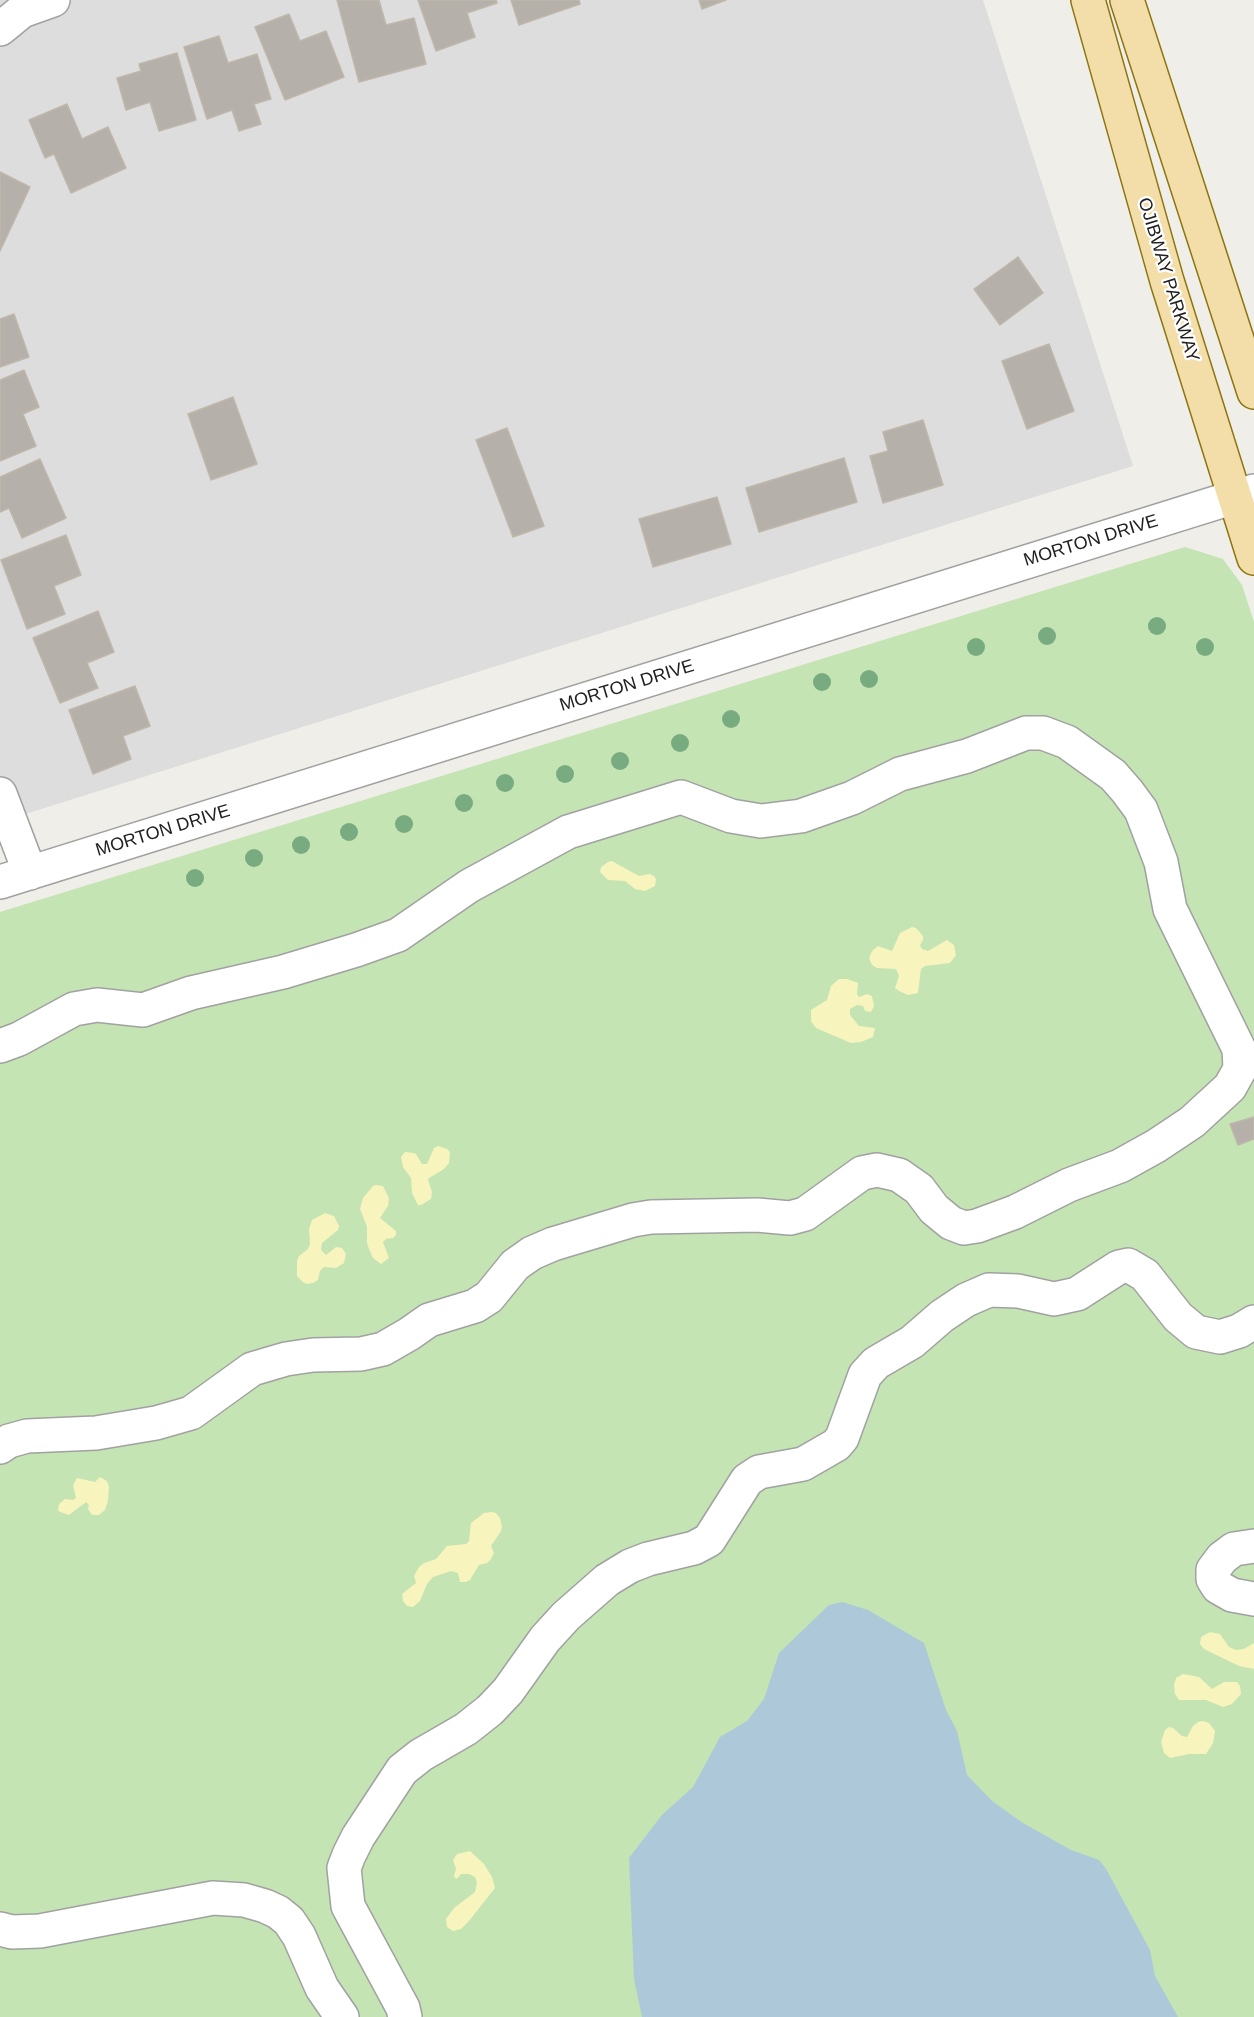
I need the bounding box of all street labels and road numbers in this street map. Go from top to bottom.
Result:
street label: OJIBWAY PARKWAY [1133,195,1203,365]
street label: MORTON DRIVE [1021,510,1161,572]
street label: MORTON DRIVE [557,655,697,717]
street label: MORTON DRIVE [93,800,233,862]

